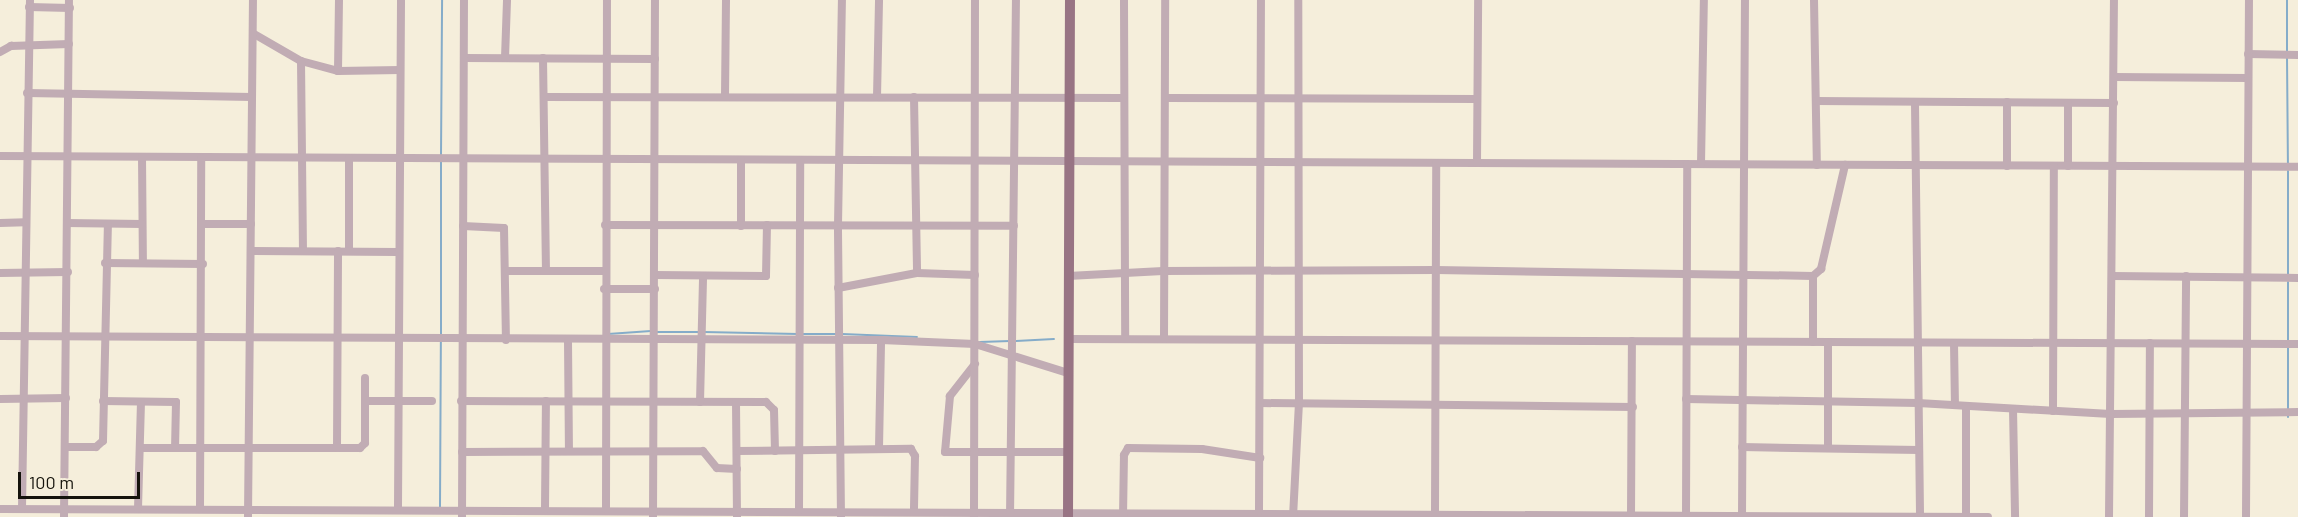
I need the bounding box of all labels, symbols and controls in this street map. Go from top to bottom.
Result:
scale bar [21,460,142,498]
text: 100 m [29,471,74,493]

